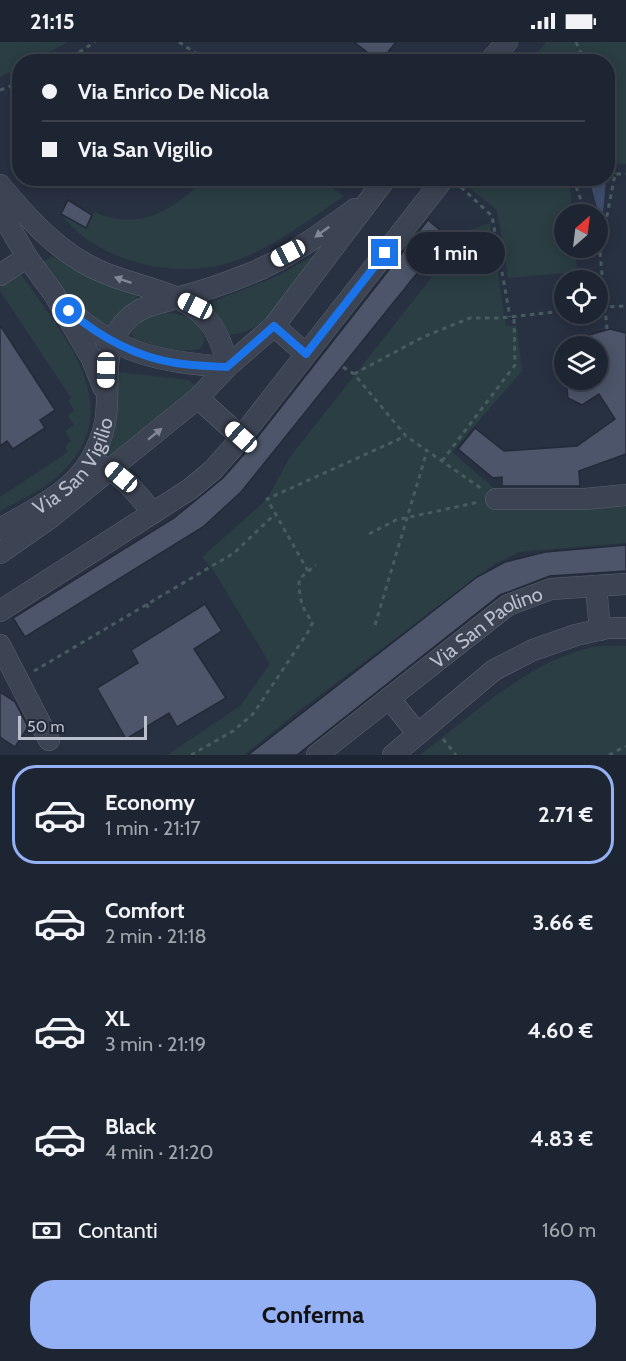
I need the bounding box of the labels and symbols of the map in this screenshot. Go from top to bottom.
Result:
north arrow [554,204,608,258]
one-way arrow [315,226,331,238]
callout: 1 min [406,232,505,274]
car [268,237,308,269]
route end [371,239,398,266]
one-way arrow [114,274,132,284]
car [175,290,215,322]
route start [55,297,82,324]
car [97,352,115,388]
street label: Via San Vigilio [28,416,118,520]
car [222,418,260,456]
one-way arrow [147,428,162,440]
car [101,459,141,495]
street label: Via San Paolino [425,581,546,673]
scale bar [18,713,147,740]

